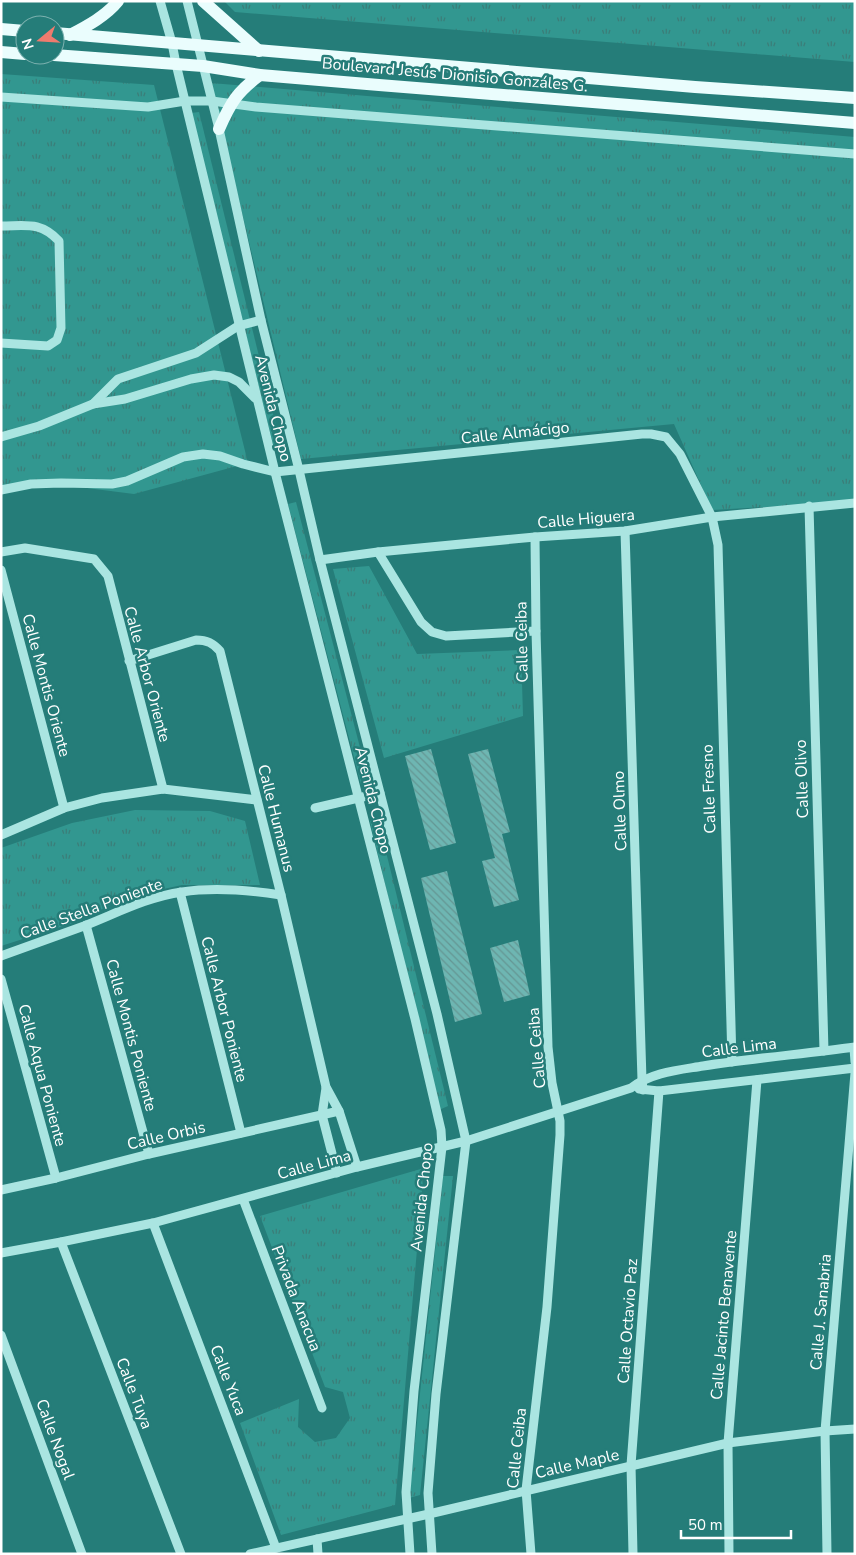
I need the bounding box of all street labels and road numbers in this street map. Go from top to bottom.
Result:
street label: Boulevard Jesús Dionisio Gonzáles G. [321,52,589,98]
street label: Avenida Chopo [249,352,297,464]
street label: Calle Almácigo [460,416,571,450]
street label: Calle Higuera [536,504,636,534]
street label: Calle Ceiba [510,601,534,683]
street label: Calle Arbor Oriente [118,604,176,745]
street label: Calle Montis Oriente [16,611,76,759]
street label: Calle Olivo [790,739,814,819]
street label: Avenida Chopo [349,744,397,856]
street label: Calle Fresno [696,744,722,834]
street label: Calle Humanus [252,762,300,874]
street label: Calle Olmo [608,770,632,852]
street label: Calle Stella Poniente [17,873,166,945]
street label: Calle Arbor Poniente [195,934,253,1084]
street label: Calle Montis Poniente [100,957,162,1114]
street label: Calle Aqua Poniente [12,1002,72,1149]
street label: Calle Ceiba [522,1006,551,1089]
street label: Calle Lima [700,1032,778,1064]
street label: Calle Orbis [125,1116,208,1156]
street label: Avenida Chopo [405,1141,439,1253]
street label: Calle Lima [275,1145,354,1185]
street label: Calle Jacinto Benavente [706,1229,742,1401]
street label: Privada Anacua [266,1242,326,1355]
street label: Calle J. Sanabria [805,1253,837,1371]
street label: Calle Octavio Paz [613,1258,643,1384]
street label: Calle Yuca [205,1342,252,1419]
street label: Calle Tuya [110,1354,158,1432]
street label: Calle Nogal [30,1396,80,1483]
street label: Calle Ceiba [502,1407,532,1490]
street label: Calle Maple [533,1444,621,1484]

